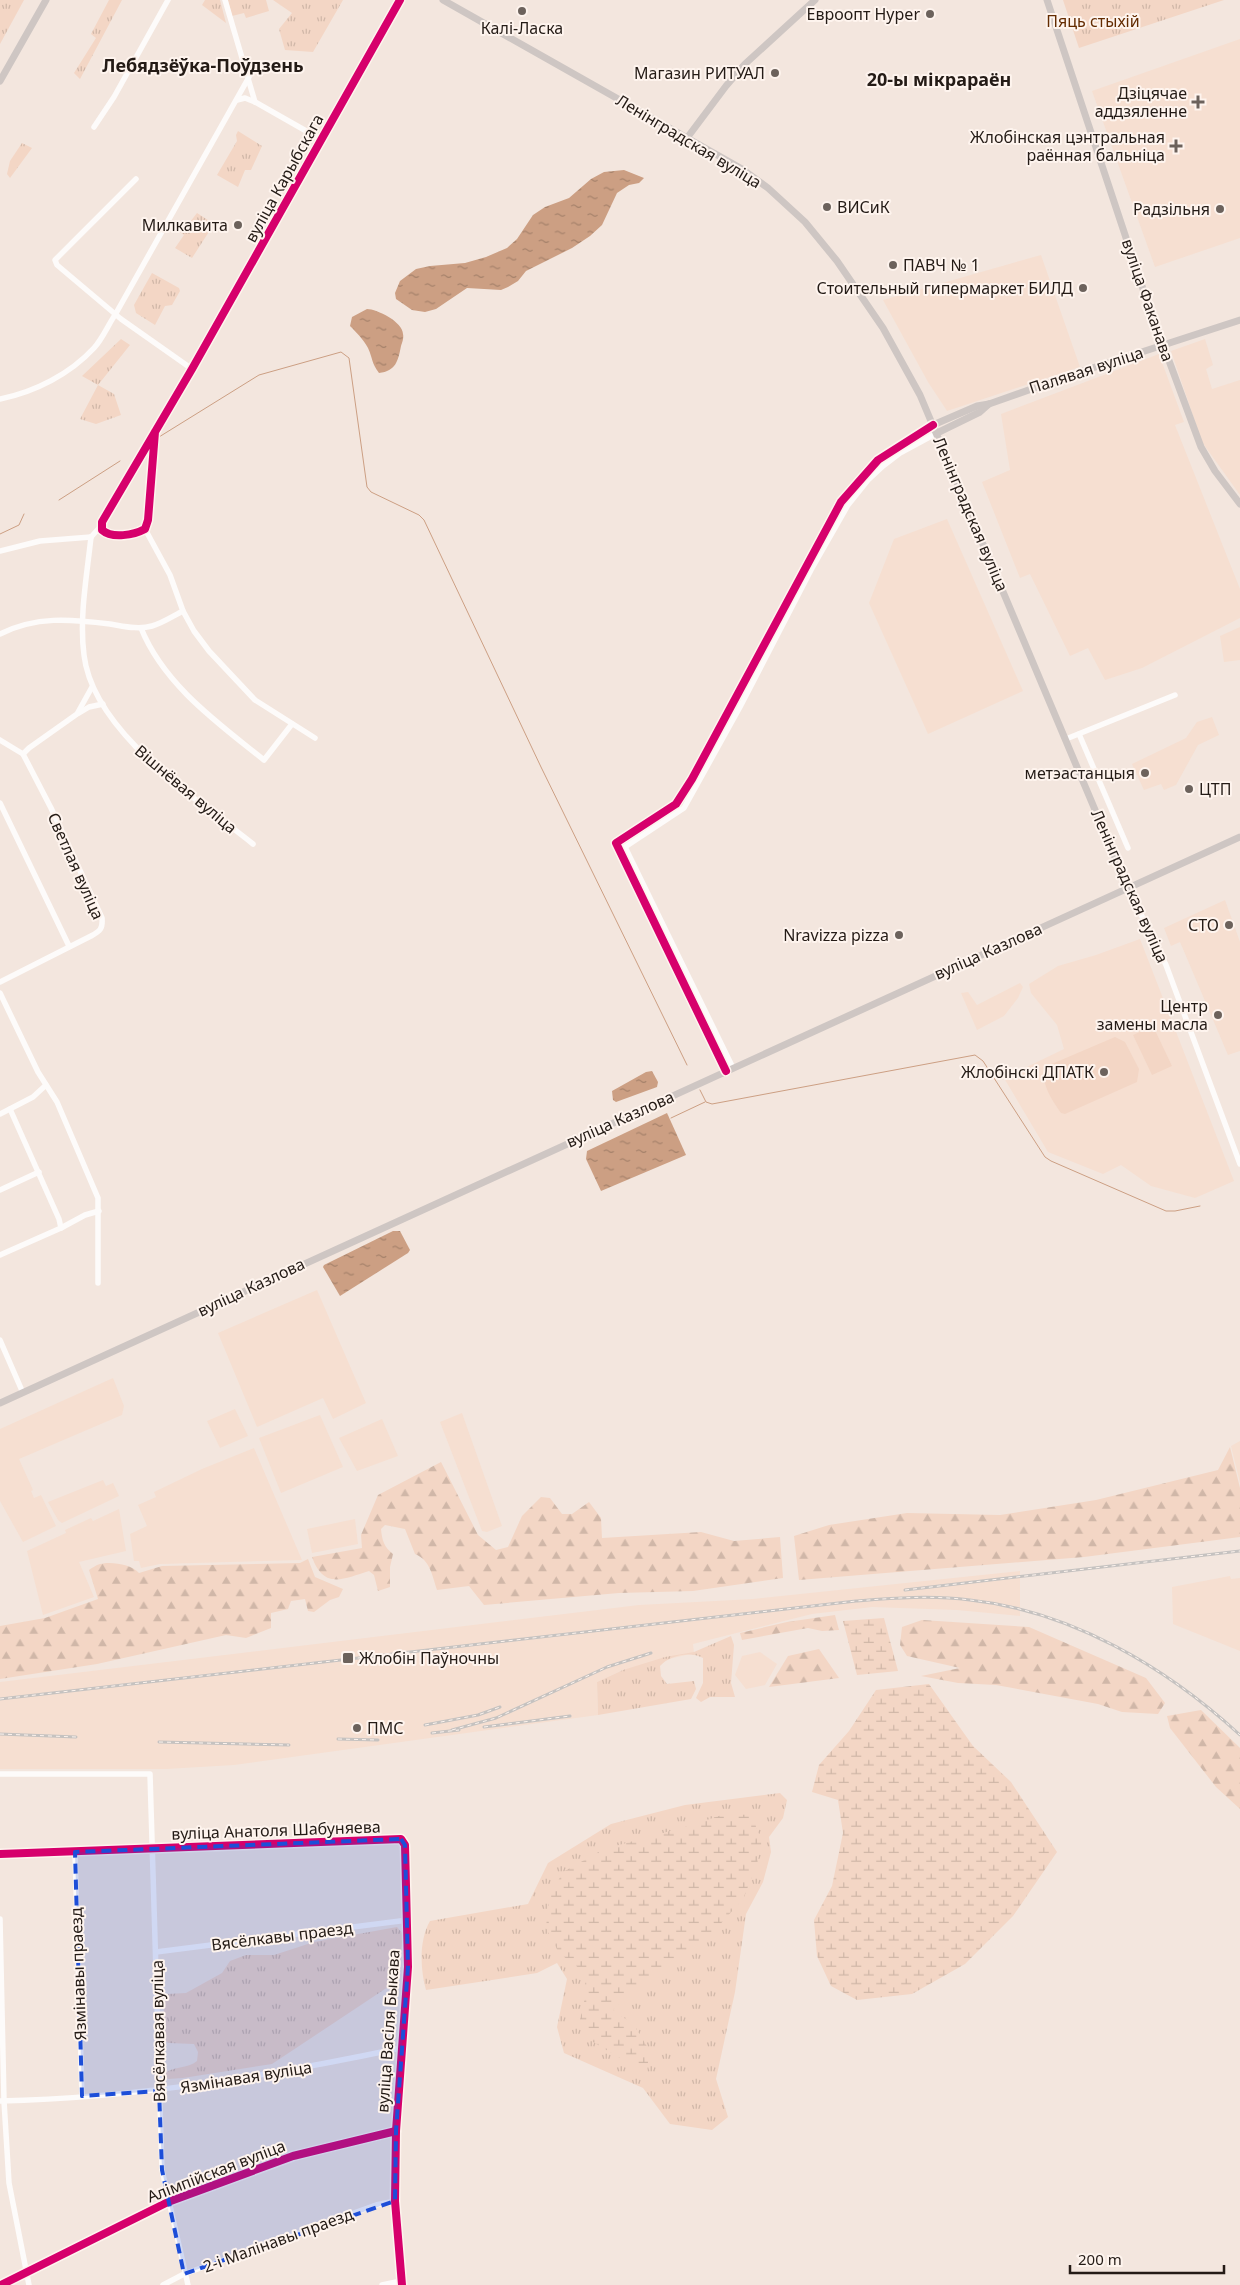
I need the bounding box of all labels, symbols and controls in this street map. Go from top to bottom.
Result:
place label: Евроопт Hyper [807,3,920,25]
marker: Калі-Ласка [516,5,528,17]
marker: Евроопт Hyper [924,8,936,20]
park label: Пяць стыхій [1046,10,1140,32]
place label: Калі-Ласка [481,17,563,39]
district label: Лебядзёўка-Поўдзень [102,53,304,77]
place label: Магазин РИТУАЛ [634,62,765,84]
marker: Магазин РИТУАЛ [769,67,781,79]
district label: 20-ы мікрараён [867,67,1011,91]
place label: Дзіцячае аддзяленне [1095,82,1187,122]
street label: Ленінградская вуліца [612,89,766,193]
marker: Дзіцячае аддзяленне [1191,95,1205,109]
street label: вуліца Карыбскага [240,110,328,246]
place label: Жлобінская цэнтральная раённая бальніца [970,126,1165,166]
marker: Жлобінская цэнтральная раённая бальніца [1169,139,1183,153]
place label: ВИСиК [837,196,890,218]
place label: Радзільня [1133,198,1210,220]
marker: ВИСиК [821,201,833,213]
marker: Радзільня [1214,203,1226,215]
place label: Милкавита [142,214,228,236]
marker: Милкавита [232,219,244,231]
street label: вуліца Факанава [1117,236,1179,364]
place label: ПАВЧ № 1 [903,254,980,276]
marker: ПАВЧ № 1 [887,259,899,271]
place label: Стоительный гипермаркет БИЛД [816,277,1073,299]
marker: Стоительный гипермаркет БИЛД [1077,282,1089,294]
street label: Палявая вуліца [1026,341,1146,399]
street label: Ленінградская вуліца [928,433,1014,595]
street label: Вішнёвая вуліца [130,740,242,838]
place label: метэастанцыя [1025,762,1135,784]
marker: метэастанцыя [1139,767,1151,779]
place label: ЦТП [1199,778,1231,800]
marker: ЦТП [1183,783,1195,795]
street label: Ленінградская вуліца [1086,806,1174,966]
street label: Светлая вуліца [43,809,109,923]
place label: СТО [1188,914,1219,936]
street label: вуліца Казлова [931,917,1045,985]
marker: СТО [1223,919,1235,931]
place label: Nravizza pizza [783,924,889,946]
marker: Nravizza pizza [893,929,905,941]
place label: Центр замены масла [1097,995,1208,1035]
marker: Центр замены масла [1212,1009,1224,1021]
place label: Жлобінскі ДПАТК [961,1061,1094,1083]
marker: Жлобінскі ДПАТК [1098,1066,1110,1078]
street label: вуліца Казлова [563,1085,677,1153]
street label: вуліца Казлова [194,1253,308,1321]
place label: Жлобін Паўночны [359,1647,499,1669]
marker: Жлобін Паўночны [341,1651,355,1665]
place label: ПМС [367,1717,403,1739]
marker: ПМС [351,1722,363,1734]
street label: вуліца Анатоля Шабуняева [171,1815,381,1845]
street label: Язмінавы праезд [65,1907,91,2041]
street label: Вясёлкавы праезд [210,1916,354,1956]
street label: вуліца Васіля Быкава [371,1949,405,2113]
street label: Вясёлкавая вуліца [146,1960,170,2102]
street label: Язмінавая вуліца [179,2056,313,2098]
street label: Алімпійская вуліца [144,2134,288,2208]
street label: 2-і Малінавы праезд [200,2203,356,2277]
scale bar [1070,2242,1224,2274]
text: 200 m [1078,2249,1122,2269]

